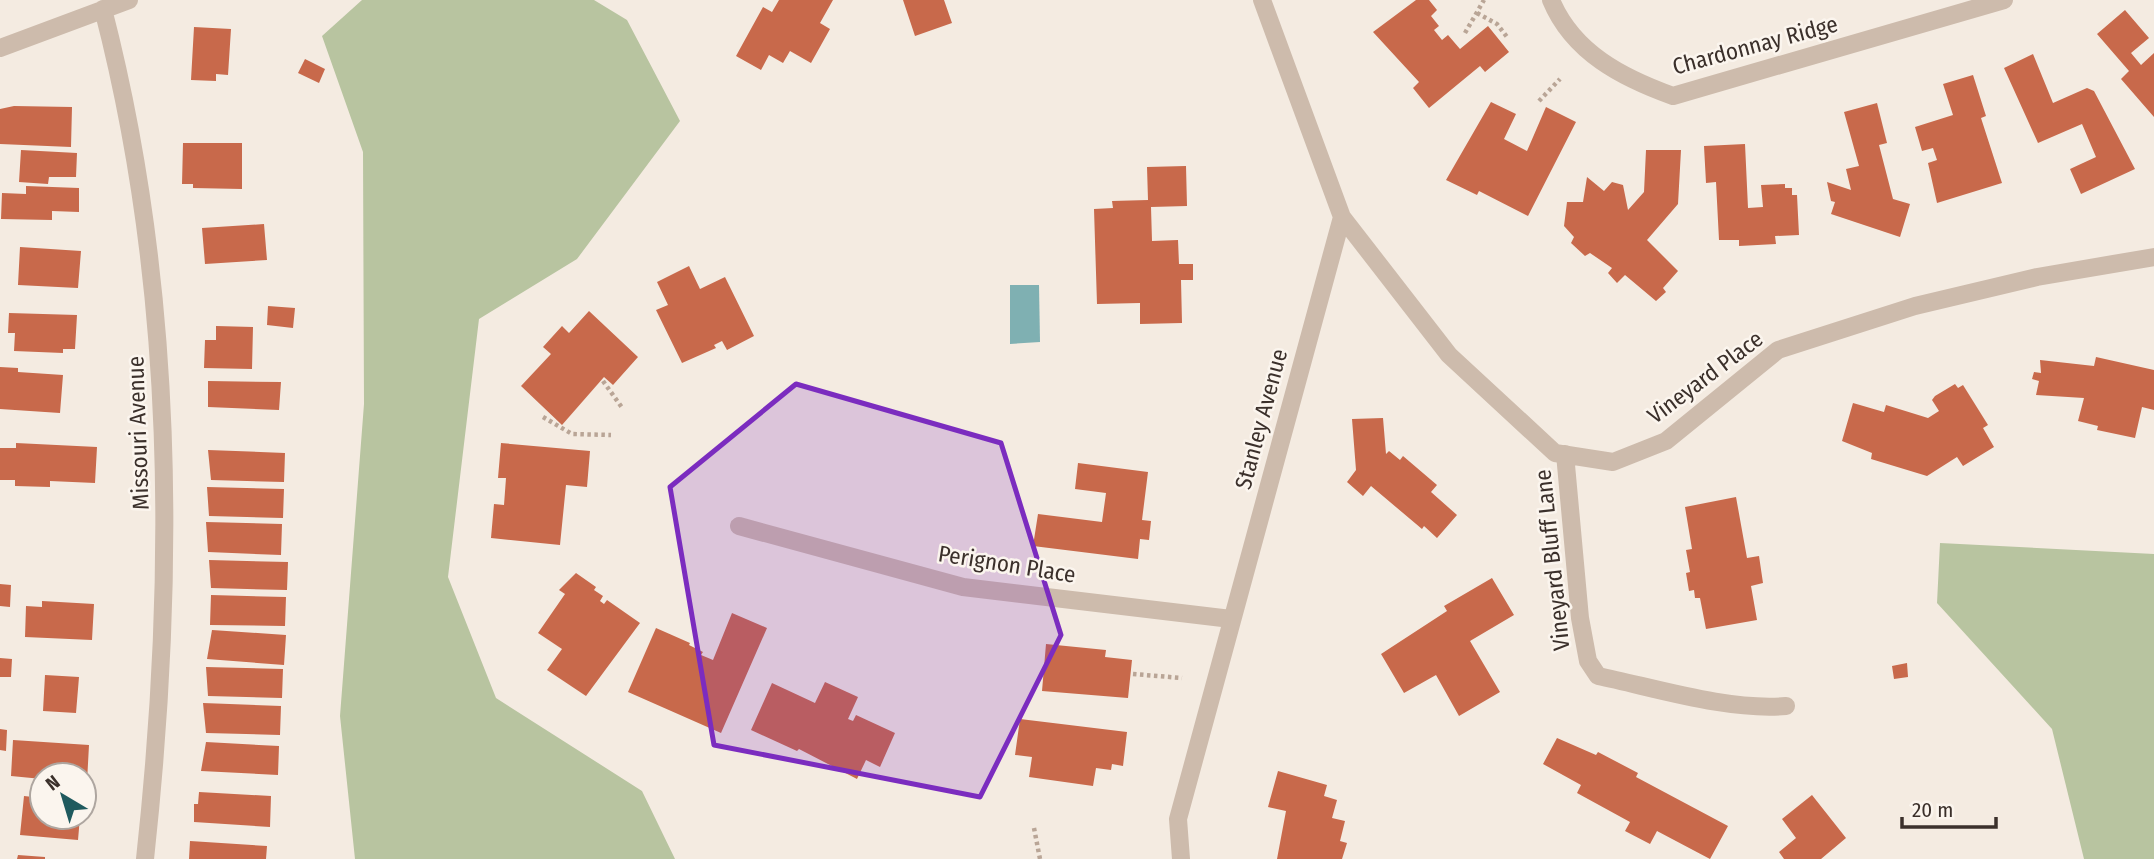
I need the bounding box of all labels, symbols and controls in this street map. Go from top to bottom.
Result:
street label: Chardonnay Ridge [1669,9,1841,81]
street label: Vineyard Place [1642,325,1768,429]
street label: Stanley Avenue [1229,346,1293,492]
street label: Missouri Avenue [121,356,155,510]
street label: Vineyard Bluff Lane [1529,468,1575,652]
street label: Perignon Place [936,539,1078,589]
north arrow [28,761,98,831]
text: N [41,770,64,796]
scale bar [1902,786,1996,830]
text: 20 m [1912,797,1953,823]

